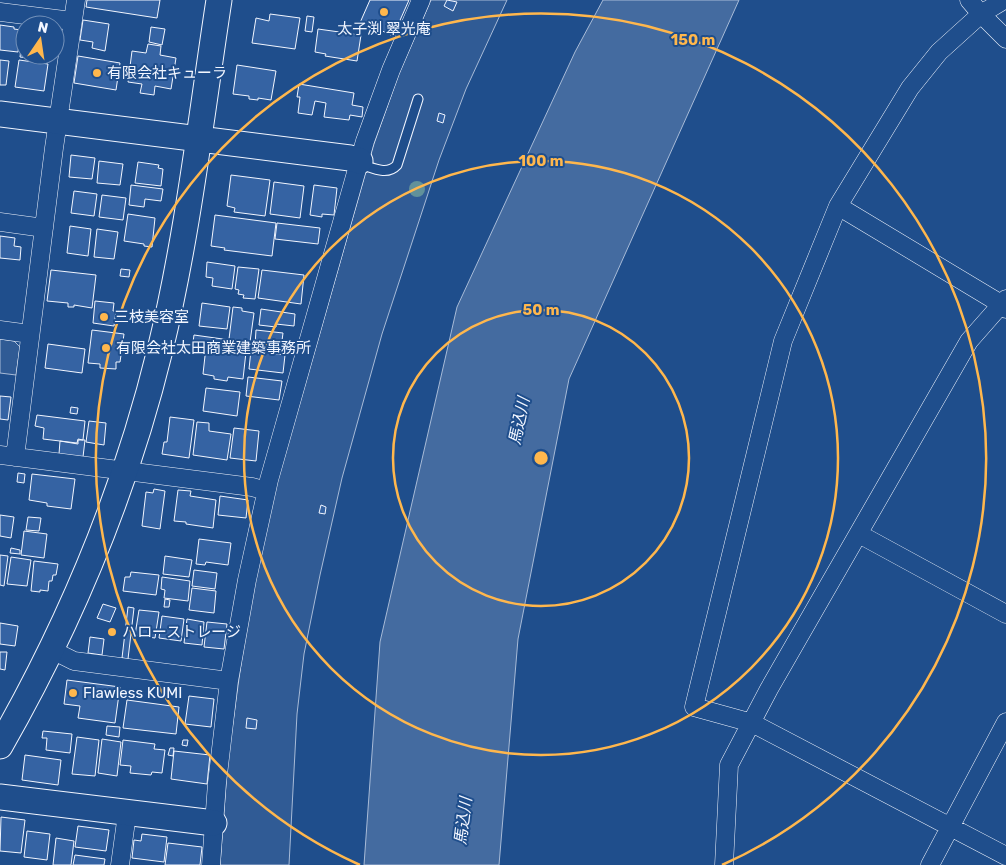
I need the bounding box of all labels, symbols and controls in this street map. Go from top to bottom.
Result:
marker: 太子渕 翠光庵 [378,6,390,18]
north arrow [15,15,65,65]
text: N [36,18,50,37]
place label: 太子渕 翠光庵 [337,20,431,38]
text: 150 m [671,31,715,49]
place label: 有限会社キューラ [107,64,227,82]
marker: 有限会社キューラ [91,67,103,79]
text: 100 m [519,152,563,170]
text: 50 m [523,301,559,319]
place label: 三枝美容室 [114,308,189,326]
marker: 三枝美容室 [98,311,110,323]
place label: 有限会社太田商業建築事務所 [116,339,311,357]
marker: 有限会社太田商業建築事務所 [100,342,112,354]
water label: 馬込川 [505,394,534,446]
centre of rings [532,449,550,467]
place label: ハローストレージ [122,623,241,641]
marker: ハローストレージ [106,626,118,638]
place label: Flawless KUMI [83,684,182,702]
marker: Flawless KUMI [67,687,79,699]
water label: 馬込川 [451,794,476,846]

